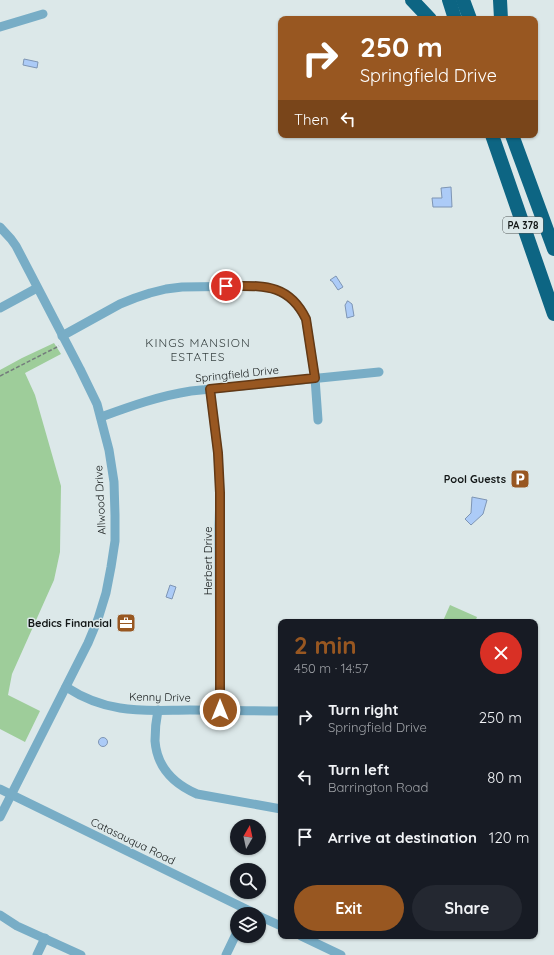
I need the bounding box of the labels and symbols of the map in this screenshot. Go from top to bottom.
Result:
road number: PA 378 [503,217,543,233]
pin [209,269,243,303]
district label: KINGS MANSION ESTATES [145,335,251,364]
street label: Springfield Drive [195,363,279,385]
street label: Allwood Drive [91,465,109,535]
parking icon: Pool Guests [509,468,531,490]
place label: Pool Guests [444,472,506,486]
street label: Herbert Drive [201,527,215,595]
office icon: Bedics Financial [115,612,137,634]
place label: Bedics Financial [28,616,112,630]
street label: Kenny Drive [129,689,191,705]
position arrow [199,689,241,731]
street label: Catasauqua Road [88,814,178,868]
north arrow [230,819,266,855]

